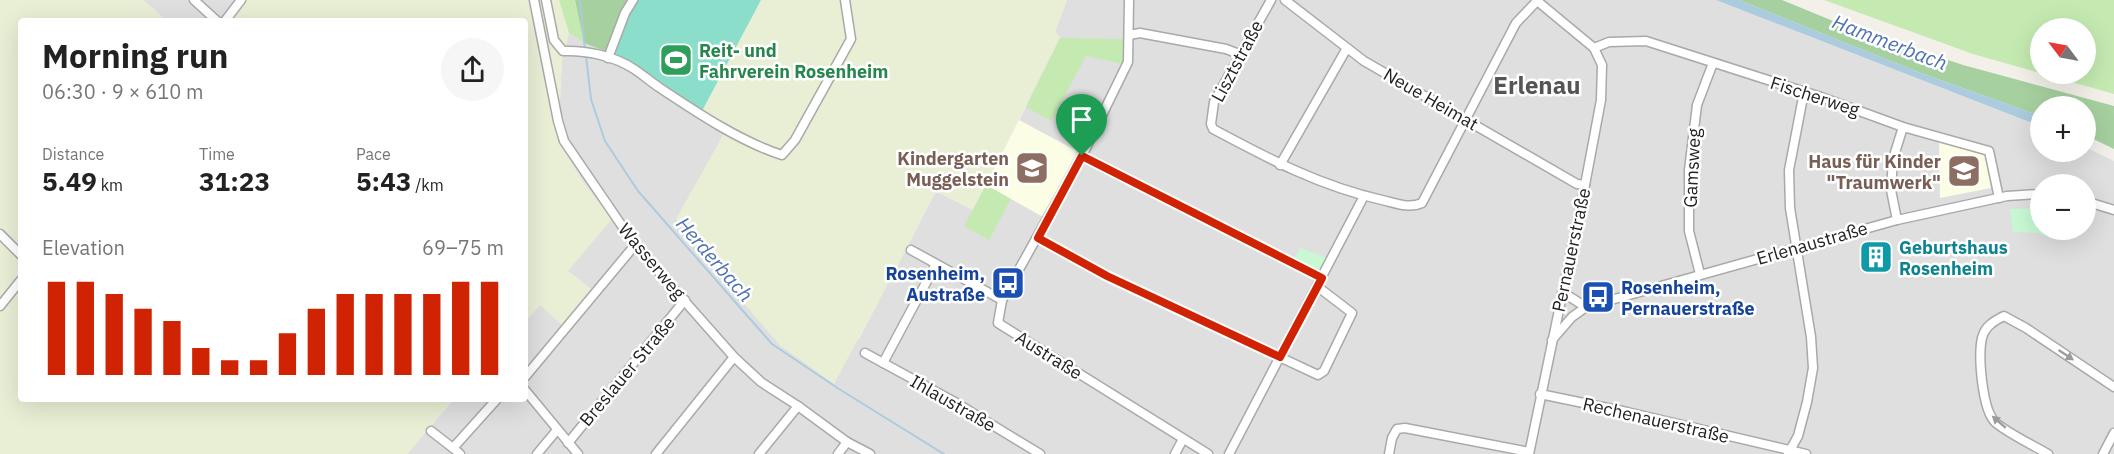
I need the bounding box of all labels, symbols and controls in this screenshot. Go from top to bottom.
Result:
water label: Hammerbach [1829,8,1951,76]
street label: Lisztstraße [1206,16,1268,106]
north arrow [2030,18,2096,84]
map controls [2030,18,2096,240]
text: Morning run [42,34,228,77]
button: share [441,38,504,101]
place label: Reit- und Fahrverein Rosenheim [699,39,888,83]
sports icon: Reit- und Fahrverein Rosenheim [658,42,694,78]
street label: Neue Heimat [1379,63,1483,135]
district label: Erlenau [1493,69,1581,101]
street label: Fischerweg [1768,71,1863,121]
text: 06:30 · 9 × 610 m [42,78,203,105]
pin [1056,94,1107,156]
button: + [2030,96,2096,162]
icon: arrive [1065,103,1098,136]
street label: Gamsweg [1678,127,1706,208]
text: Distance [42,144,104,164]
text: Time [199,144,235,164]
text: Pace [356,144,391,164]
place label: Kindergarten Muggelstein [897,147,1009,191]
school or university icon: Kindergarten Muggelstein [1014,150,1050,186]
place label: Haus für Kinder "Traumwerk" [1808,150,1941,194]
school or university icon: Haus für Kinder "Traumwerk" [1946,153,1982,189]
text: 5.49 [42,164,97,198]
text: 31:23 [199,164,270,198]
text: 5:43 [356,164,411,198]
button: − [2030,174,2096,240]
text: km [97,175,123,195]
text: /km [411,175,444,195]
street label: Pernauerstraße [1547,186,1595,314]
water label: Herderbach [671,211,759,307]
street label: Erlenaustraße [1754,216,1870,270]
street label: Wasserweg [613,218,691,304]
text: Elevation [42,234,125,261]
text: 69–75 m [422,234,504,261]
place label: Geburtshaus Rosenheim [1899,236,2008,280]
building icon: Geburtshaus Rosenheim [1858,239,1894,275]
place label: Rosenheim, Austraße [885,262,985,306]
bus stop icon: Rosenheim, Austraße [990,265,1026,301]
place label: Rosenheim, Pernauerstraße [1621,276,1755,320]
bus stop icon: Rosenheim, Pernauerstraße [1580,279,1616,315]
street label: Breslauer Straße [574,311,680,431]
street label: Austraße [1011,326,1087,384]
one-way arrow [2058,349,2074,360]
street label: Ihlaustraße [906,369,1000,437]
street label: Rechenauerstraße [1581,392,1731,448]
one-way arrow [1991,416,2007,429]

